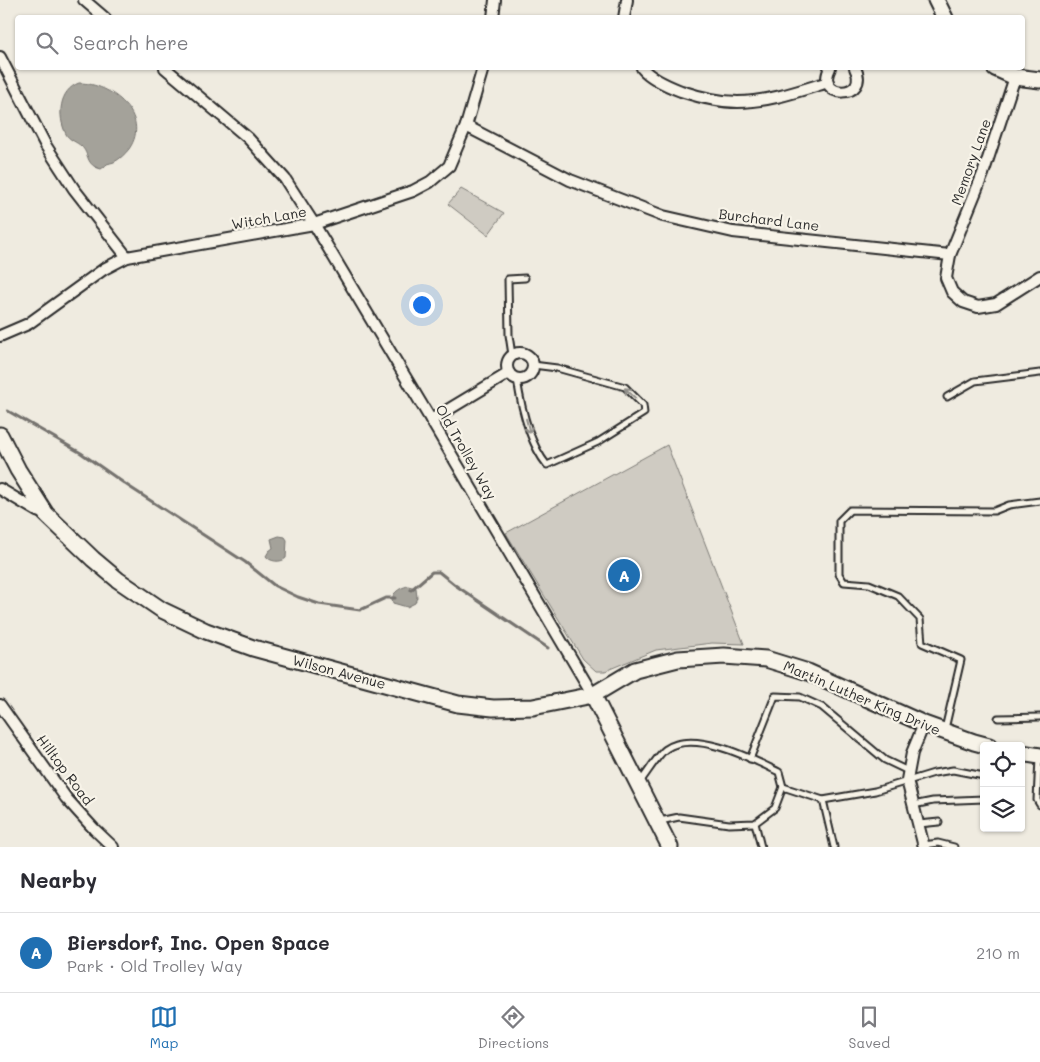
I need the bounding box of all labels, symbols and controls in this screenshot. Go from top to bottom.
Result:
search box [15,15,1025,70]
icon: search [33,29,61,57]
text: Search here [73,30,189,55]
street label: Memory Lane [946,116,995,208]
street label: Witch Lane [230,202,308,233]
street label: Burchard Lane [718,204,820,235]
your location [409,292,435,318]
one-way arrow [624,387,637,399]
street label: Old Trolley Way [431,401,501,503]
one-way arrow [524,418,533,434]
pin: A [608,556,640,594]
street label: Wilson Avenue [290,650,388,693]
street label: Martin Luther King Drive [781,656,944,739]
street label: Hilltop Road [33,731,98,809]
map controls [980,742,1025,832]
button: locate [980,742,1025,787]
button: layers [980,787,1025,832]
text: Nearby [20,866,97,893]
text: Biersdorf, Inc. Open Space [67,930,330,955]
text: A [30,942,42,963]
text: 210 m [976,942,1020,963]
text: Park · Old Trolley Way [67,955,243,976]
tab: Map [150,1003,178,1052]
tab: Directions [478,1003,549,1052]
tab: Saved [849,1003,890,1052]

